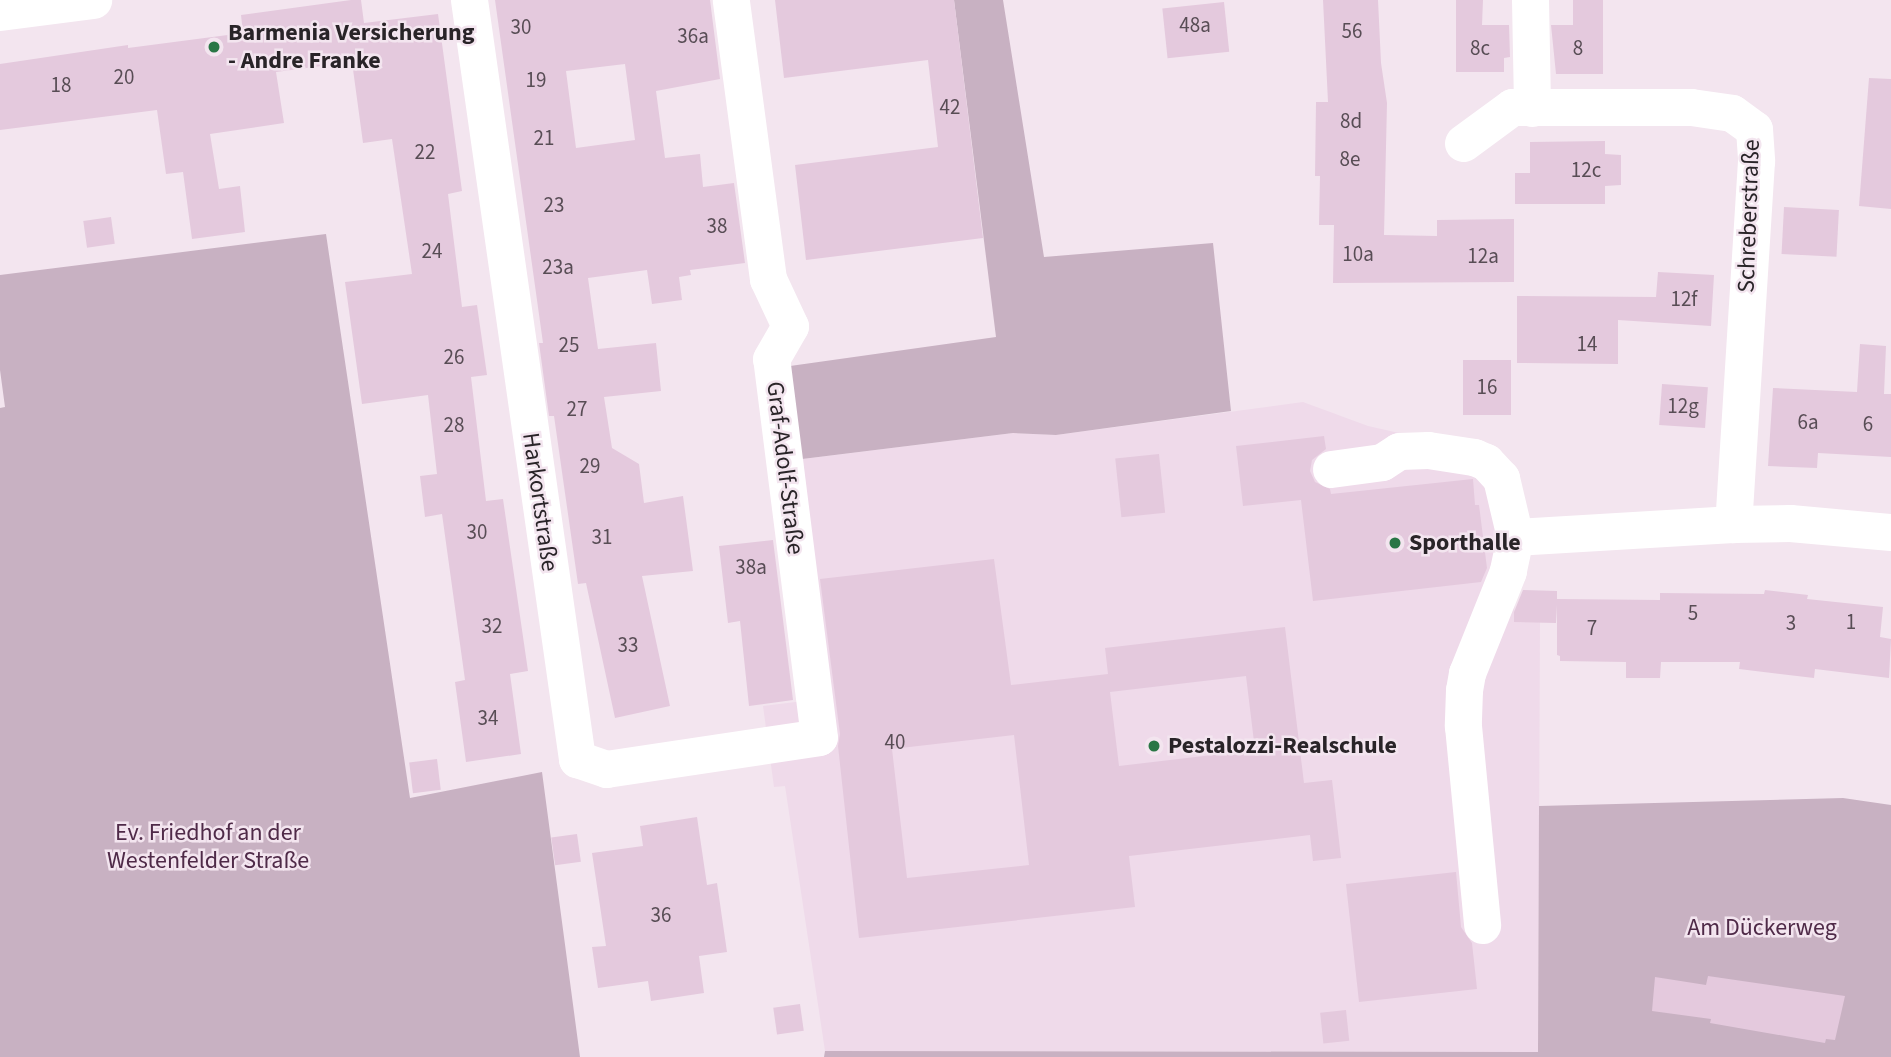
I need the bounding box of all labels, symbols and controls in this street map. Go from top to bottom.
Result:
house number: 48a [1179,12,1211,38]
house number: 30 [511,14,531,40]
house number: 56 [1342,18,1362,44]
place label: Barmenia Versicherung - Andre Franke [228,19,475,75]
house number: 36a [677,23,709,49]
house number: 8c [1470,35,1490,61]
house number: 8 [1573,35,1583,61]
marker: Barmenia Versicherung - Andre Franke [206,39,222,55]
house number: 20 [114,64,134,90]
house number: 19 [526,67,546,93]
house number: 18 [51,72,71,98]
house number: 42 [940,94,960,120]
house number: 8d [1340,108,1362,134]
house number: 21 [534,125,554,151]
house number: 22 [415,139,435,165]
street label: Schreberstraße [1732,139,1766,293]
house number: 8e [1340,146,1360,172]
house number: 12c [1571,157,1601,183]
house number: 23 [544,192,564,218]
house number: 38 [707,213,727,239]
house number: 24 [422,238,442,264]
house number: 10a [1342,241,1374,267]
house number: 12a [1467,243,1499,269]
house number: 23a [542,254,574,280]
house number: 12f [1670,286,1698,312]
house number: 14 [1577,331,1597,357]
house number: 25 [559,332,579,358]
house number: 26 [444,344,464,370]
house number: 16 [1477,374,1497,400]
street label: Graf-Adolf-Straße [760,380,810,556]
house number: 12g [1667,393,1699,419]
house number: 27 [567,396,587,422]
house number: 6a [1797,409,1819,435]
house number: 6 [1863,411,1873,437]
house number: 28 [444,412,464,438]
street label: Harkortstraße [516,431,564,573]
house number: 29 [580,453,600,479]
house number: 30 [467,519,487,545]
house number: 31 [592,524,612,550]
place label: Sporthalle [1409,529,1521,557]
marker: Sporthalle [1387,535,1403,551]
house number: 38a [735,554,767,580]
house number: 5 [1688,600,1698,626]
house number: 1 [1846,609,1856,635]
house number: 3 [1786,610,1796,636]
house number: 32 [482,613,502,639]
house number: 7 [1587,615,1597,641]
house number: 33 [618,632,638,658]
house number: 34 [478,705,498,731]
house number: 40 [885,729,905,755]
place label: Pestalozzi-Realschule [1168,732,1397,760]
marker: Pestalozzi-Realschule [1146,738,1162,754]
park label: Ev. Friedhof an der Westenfelder Straße [107,819,309,875]
house number: 36 [651,902,671,928]
park label: Am Dückerweg [1687,914,1837,942]

